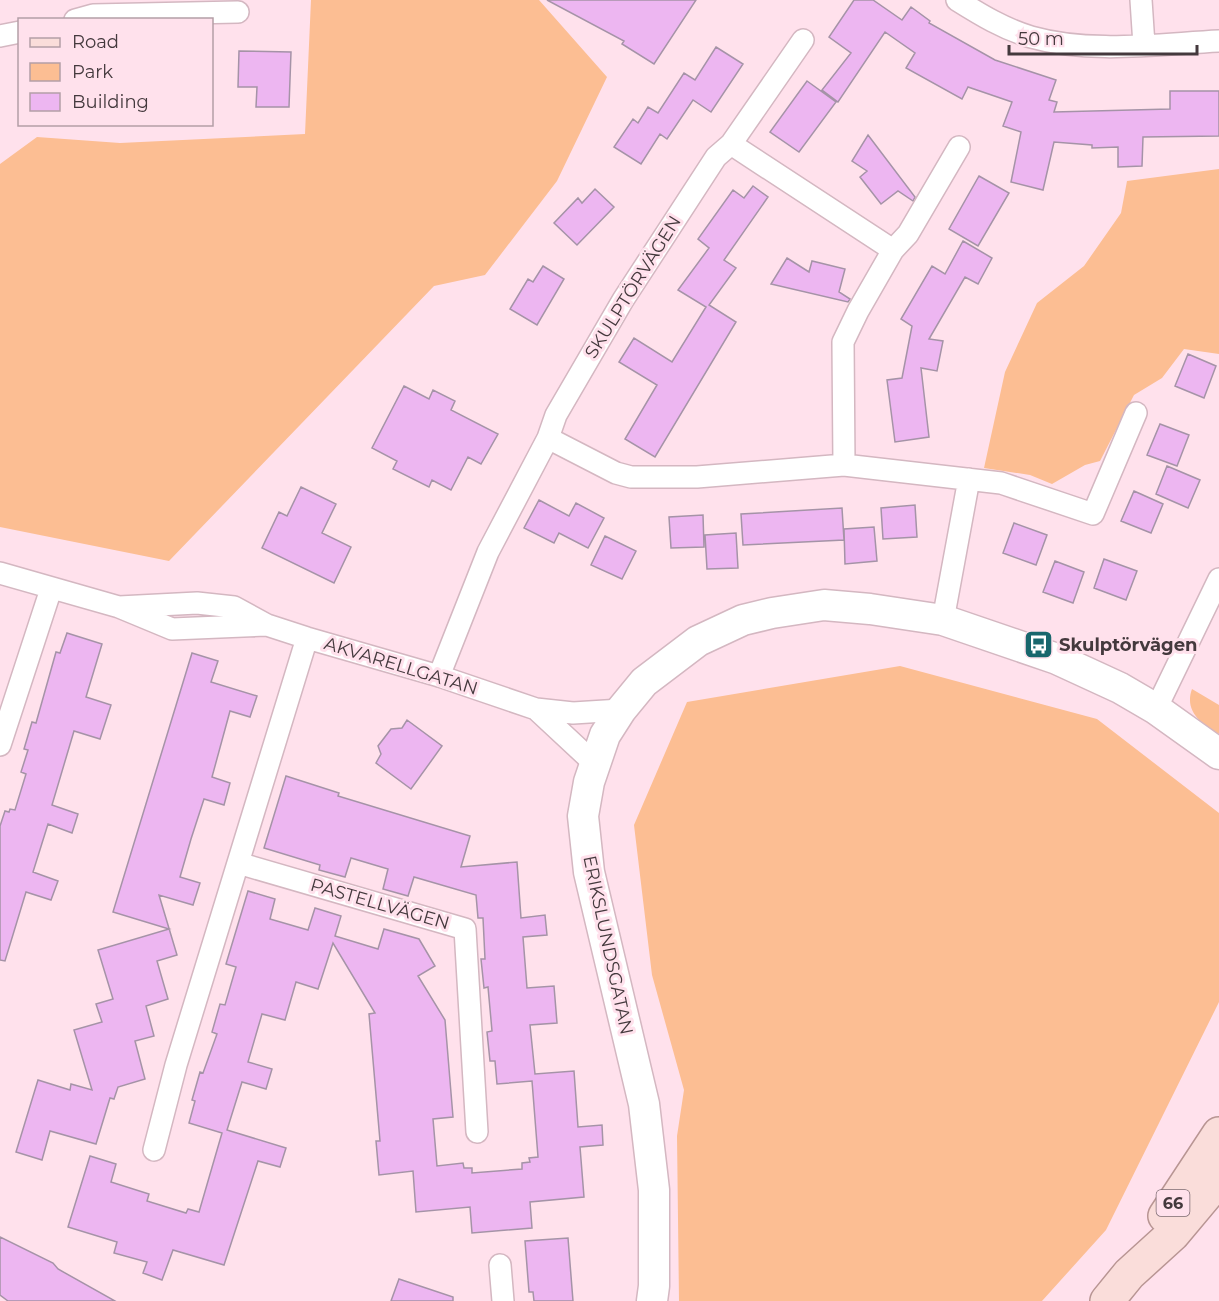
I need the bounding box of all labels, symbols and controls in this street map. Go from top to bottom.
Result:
legend [18,18,213,126]
scale bar [1009,18,1196,56]
text: 50 m [1018,28,1064,50]
text: Road [72,31,119,53]
text: Park [72,61,113,83]
text: Building [72,91,149,113]
street label: SKULPTÖRVÄGEN [580,212,686,362]
bus stop icon: Skulptörvägen [1022,629,1054,661]
street label: AKVARELLGATAN [322,632,480,700]
place label: Skulptörvägen [1059,634,1198,656]
street label: ERIKSLUNDSGATAN [578,853,638,1037]
street label: PASTELLVÄGEN [308,874,452,934]
road number: 66 [1156,1190,1190,1216]

